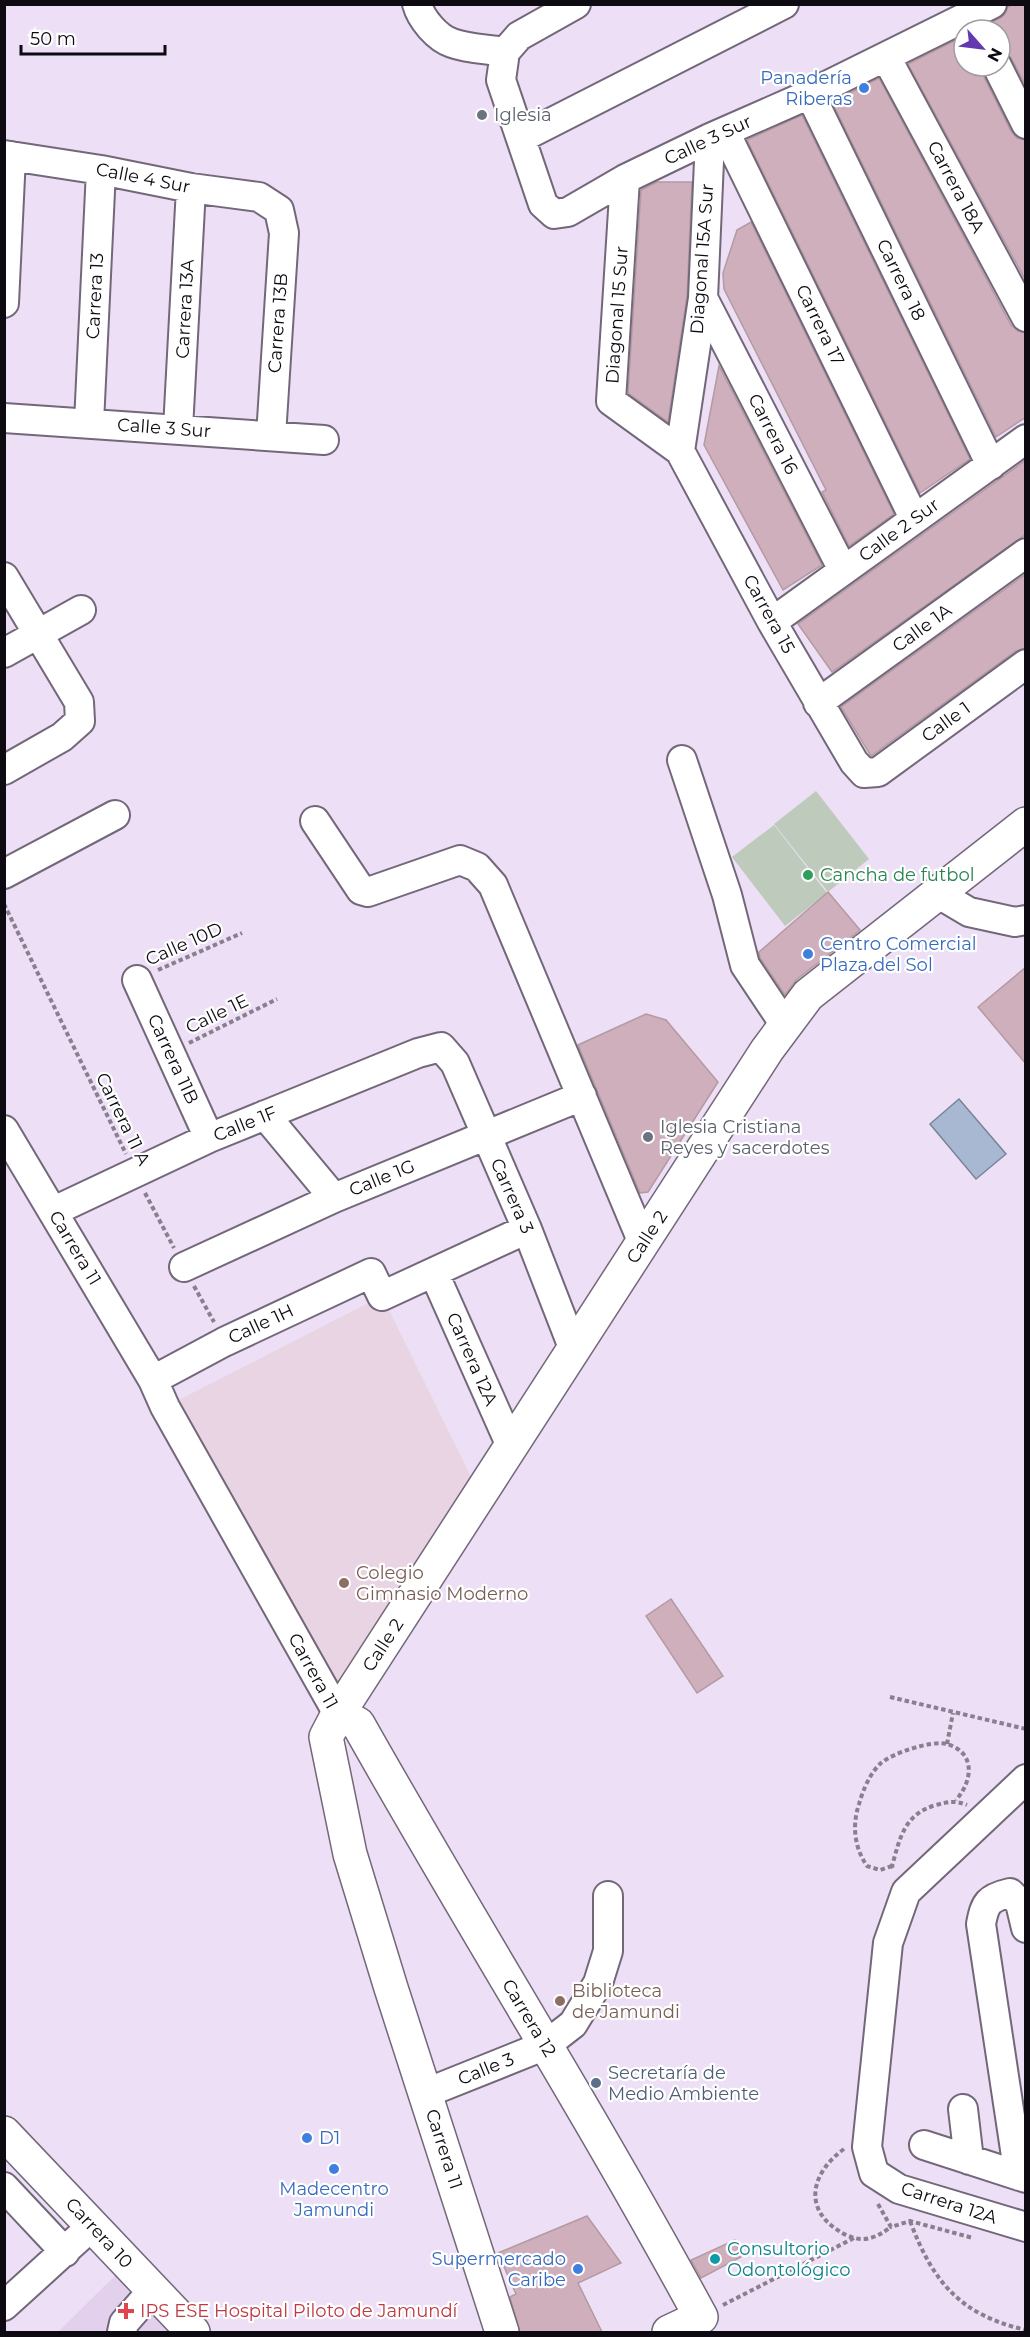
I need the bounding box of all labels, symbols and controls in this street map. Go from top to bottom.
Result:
scale bar [21,18,165,56]
north arrow [952,18,1012,78]
text: 50 m [30,28,76,50]
text: N [983,45,1006,65]
place label: Panadería Riberas [760,67,852,110]
marker: Panadería Riberas [857,81,871,95]
place label: Iglesia [494,104,552,126]
marker: Iglesia [475,108,489,122]
street label: Calle 3 Sur [661,110,755,170]
street label: Carrera 18A [923,137,989,237]
street label: Calle 4 Sur [94,158,192,198]
street label: Diagonal 15A Sur [686,183,718,335]
street label: Carrera 18 [872,236,930,324]
street label: Diagonal 15 Sur [601,245,633,385]
street label: Carrera 13 [82,252,108,340]
street label: Carrera 13A [171,259,199,359]
street label: Carrera 13B [264,272,292,374]
street label: Carrera 17 [791,281,849,369]
street label: Carrera 16 [743,390,803,478]
street label: Calle 3 Sur [116,414,212,442]
street label: Calle 2 Sur [855,494,943,566]
street label: Carrera 15 [738,571,800,657]
street label: Calle 1A [888,599,956,657]
street label: Calle 1 [917,697,975,747]
place label: Cancha de futbol [820,864,975,886]
marker: Cancha de futbol [801,868,815,882]
street label: Calle 10D [142,917,226,971]
place label: Centro Comercial Plaza del Sol [820,933,977,976]
marker: Centro Comercial Plaza del Sol [801,947,815,961]
street label: Calle 1E [182,989,252,1039]
street label: Carrera 11B [143,1011,203,1107]
street label: Carrera 11 A [91,1069,155,1169]
street label: Calle 1F [210,1101,280,1147]
place label: Iglesia Cristiana Reyes y sacerdotes [660,1116,830,1159]
marker: Iglesia Cristiana Reyes y sacerdotes [641,1130,655,1144]
street label: Calle 1G [346,1155,418,1201]
street label: Carrera 3 [486,1155,538,1237]
street label: Calle 2 [622,1206,672,1268]
street label: Carrera 11 [44,1207,106,1289]
street label: Calle 1H [225,1299,297,1349]
street label: Carrera 12A [442,1309,502,1409]
place label: Colegio Gimnasio Moderno [356,1562,528,1605]
marker: Colegio Gimnasio Moderno [337,1576,351,1590]
street label: Calle 2 [358,1614,408,1676]
street label: Carrera 11 [283,1629,343,1713]
street label: Carrera 12 [497,1975,561,2061]
place label: Biblioteca de Jamundi [572,1980,680,2023]
marker: Biblioteca de Jamundi [553,1994,567,2008]
street label: Calle 3 [455,2048,517,2090]
place label: Secretaría de Medio Ambiente [608,2062,759,2105]
marker: Secretaría de Medio Ambiente [589,2076,603,2090]
street label: Carrera 11 [421,2106,467,2192]
place label: D1 [319,2127,340,2149]
marker: D1 [300,2131,314,2145]
marker: Madecentro Jamundi [327,2162,341,2176]
street label: Carrera 12A [898,2177,1000,2229]
place label: Madecentro Jamundi [279,2178,389,2221]
street label: Carrera 10 [61,2193,137,2273]
place label: Consultorio Odontológico [727,2238,851,2281]
place label: Supermercado Caribe [431,2248,566,2291]
marker: Consultorio Odontológico [708,2252,722,2266]
marker: Supermercado Caribe [571,2262,585,2276]
place label: IPS ESE Hospital Piloto de Jamundí [140,2300,459,2322]
marker: IPS ESE Hospital Piloto de Jamundí [117,2302,135,2320]

